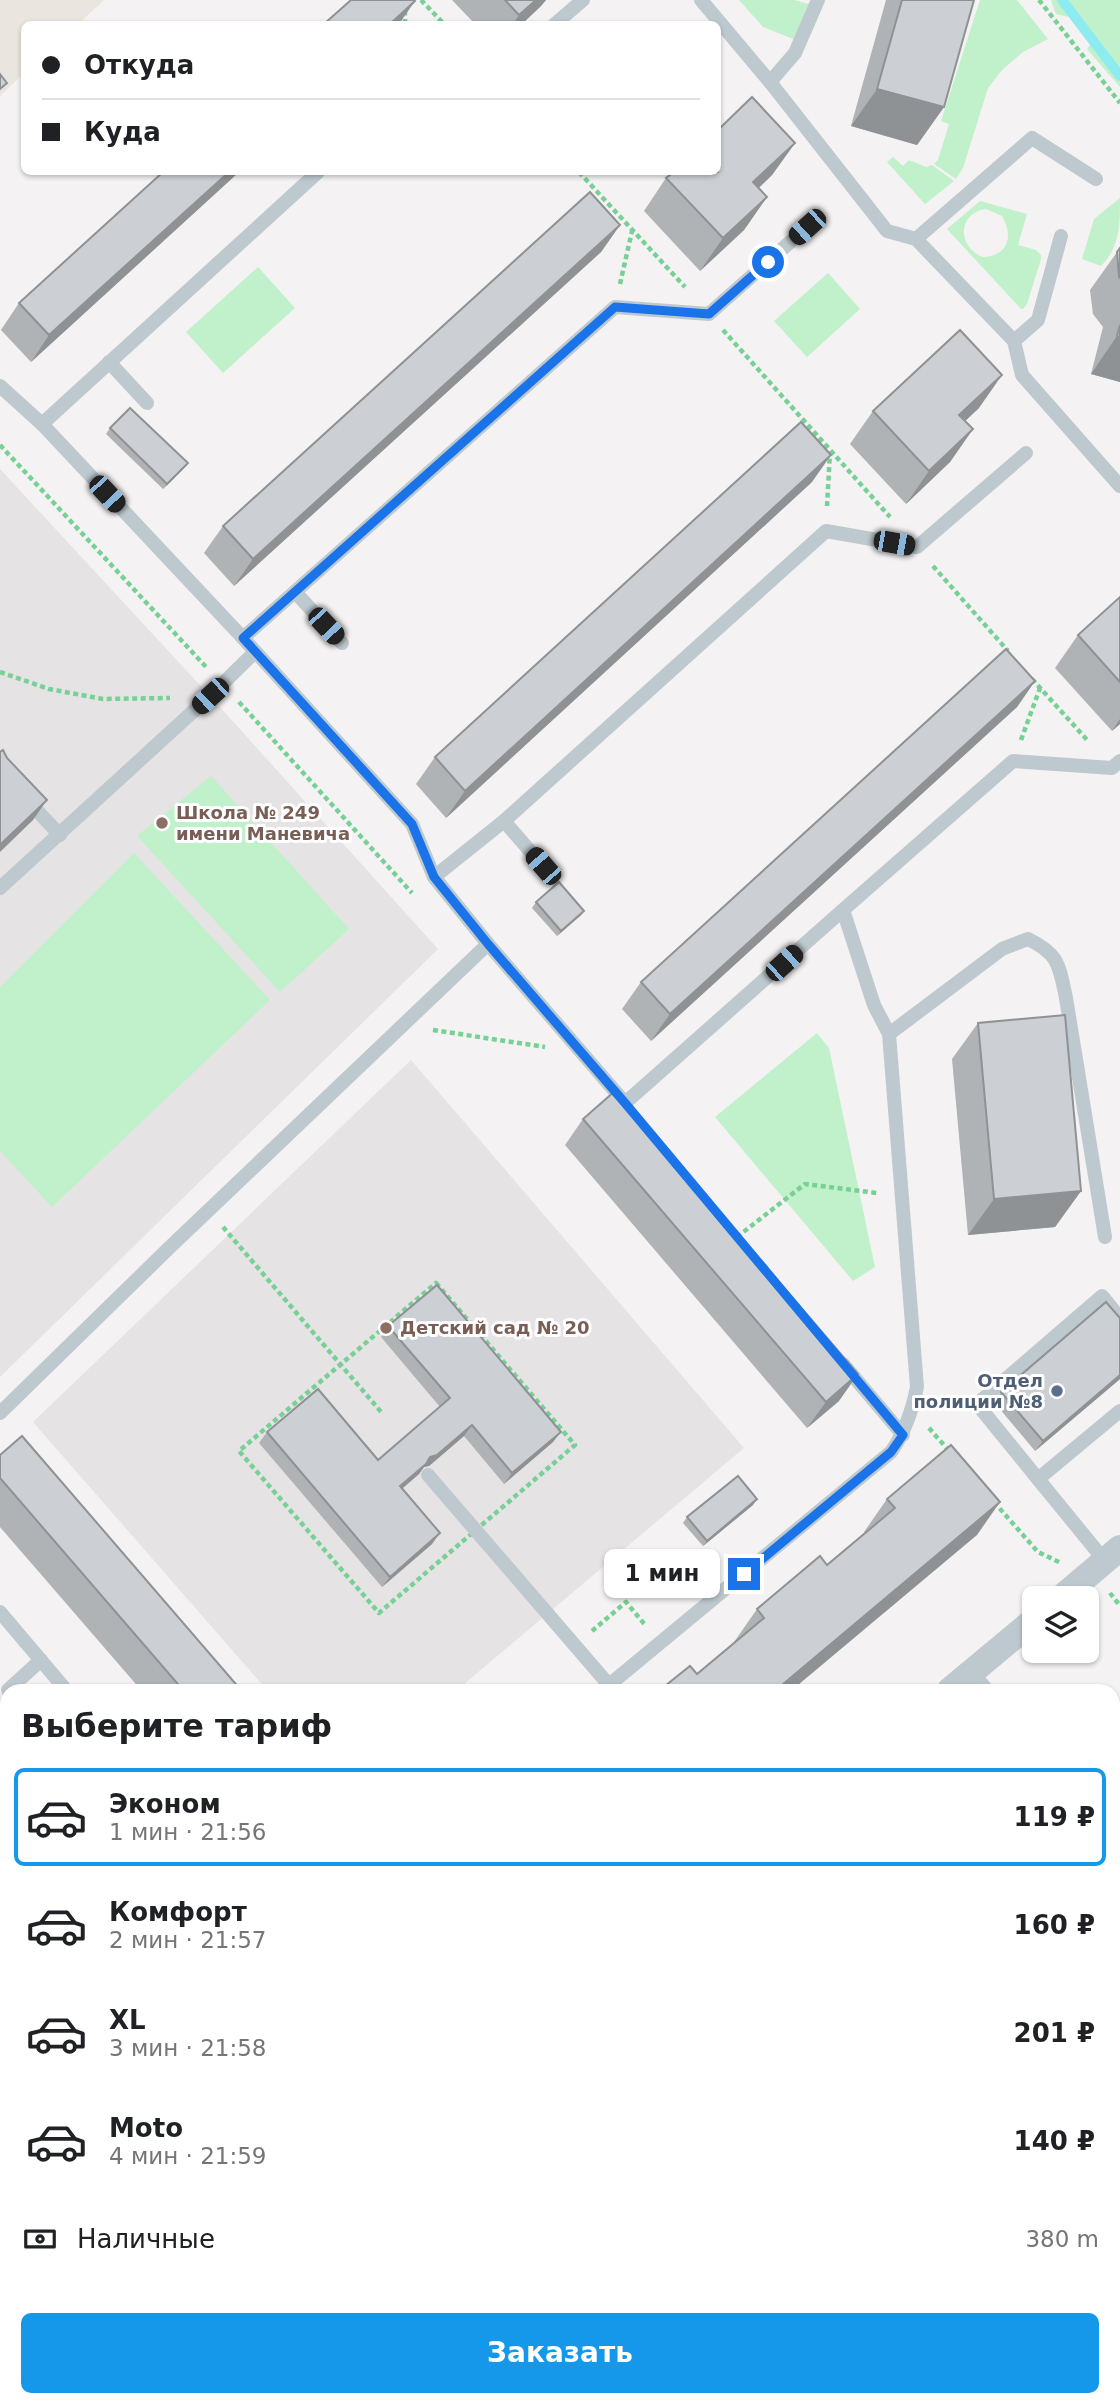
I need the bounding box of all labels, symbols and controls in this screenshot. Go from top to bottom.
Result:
text: Откуда [84,50,194,80]
text: Куда [84,117,161,147]
car [785,205,830,249]
route start [752,246,784,278]
car [85,471,130,517]
car [872,529,917,557]
car [304,603,349,649]
car [188,674,233,718]
place label: Школа № 249 имени Маневича [176,802,350,844]
marker: Школа № 249 имени Маневича [154,815,170,831]
car [522,843,565,889]
car [762,941,807,985]
place label: Детский сад № 20 [400,1317,590,1338]
marker: Детский сад № 20 [378,1320,394,1336]
place label: Отдел полиции №8 [913,1370,1043,1412]
marker: Отдел полиции №8 [1049,1383,1065,1399]
callout: 1 мин [604,1550,720,1598]
route end [728,1558,760,1590]
text: 1 мин [625,1560,699,1586]
map controls [1022,1586,1099,1663]
button: layers [1022,1586,1099,1663]
text: Выберите тариф [21,1707,332,1745]
icon: car [25,1786,88,1849]
text: Эконом [109,1789,221,1819]
text: 119 ₽ [1014,1802,1095,1832]
text: 1 мин · 21:56 [109,1819,267,1845]
icon: car [25,1894,88,1957]
text: Комфорт [109,1897,247,1927]
text: 160 ₽ [1014,1910,1095,1940]
text: 2 мин · 21:57 [109,1927,267,1953]
icon: car [25,2002,88,2065]
text: XL [109,2005,146,2035]
text: 201 ₽ [1014,2018,1095,2048]
text: 3 мин · 21:58 [109,2035,267,2061]
icon: car [25,2110,88,2173]
text: Moto [109,2113,183,2143]
text: 140 ₽ [1014,2126,1095,2156]
text: 4 мин · 21:59 [109,2143,267,2169]
icon: cash [21,2220,59,2258]
text: Наличные [77,2224,215,2254]
text: 380 m [1025,2226,1099,2252]
button: Заказать [21,2313,1099,2393]

